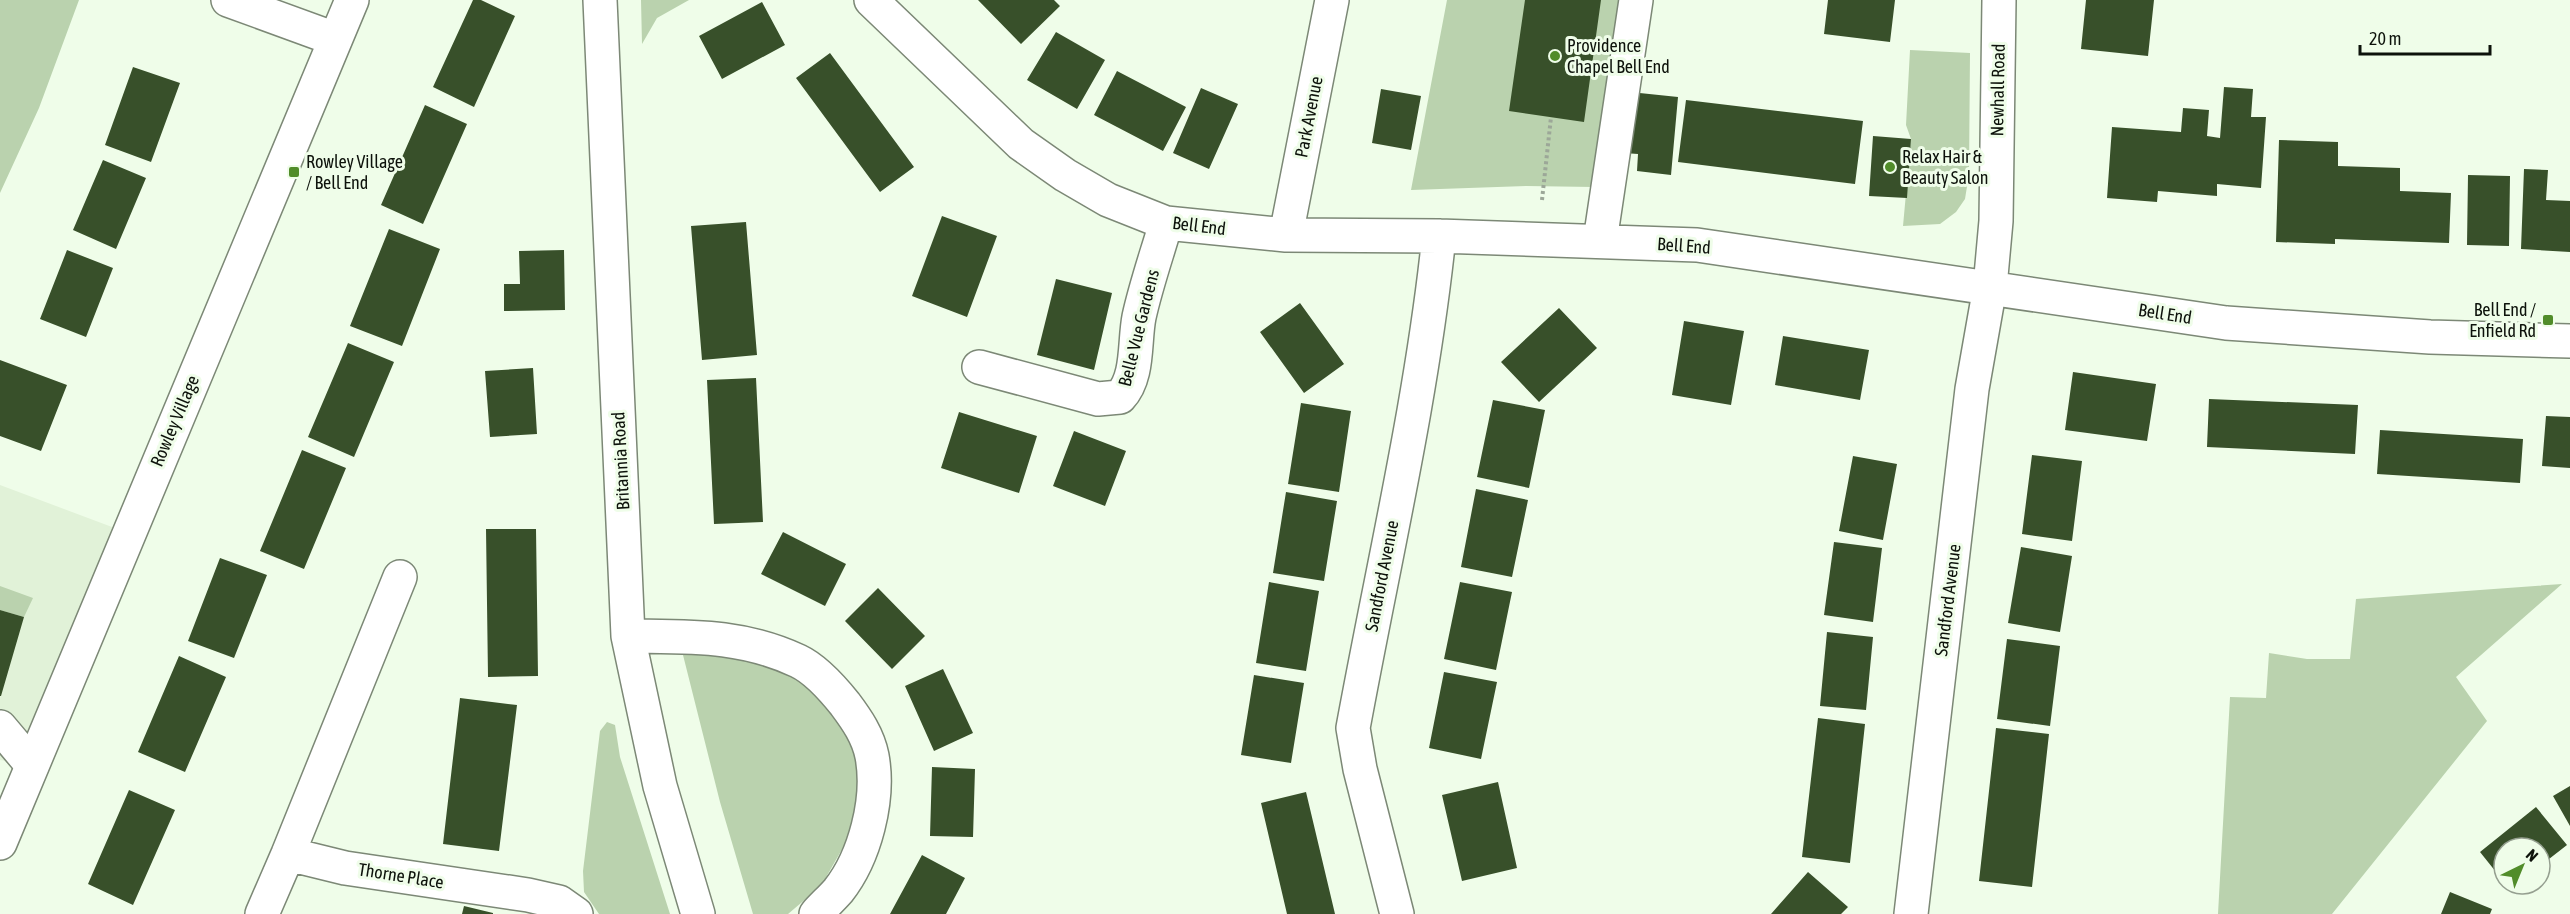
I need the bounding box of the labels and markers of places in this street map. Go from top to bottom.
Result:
place label: Providence Chapel Bell End [1567,35,1670,77]
marker: Providence Chapel Bell End [1548,49,1562,63]
place label: Relax Hair & Beauty Salon [1902,146,1989,188]
place label: Rowley Village / Bell End [306,151,403,193]
marker: Relax Hair & Beauty Salon [1883,160,1897,174]
marker: Rowley Village / Bell End [287,165,301,179]
place label: Bell End / Enfield Rd [2469,299,2536,341]
marker: Bell End / Enfield Rd [2541,313,2555,327]

